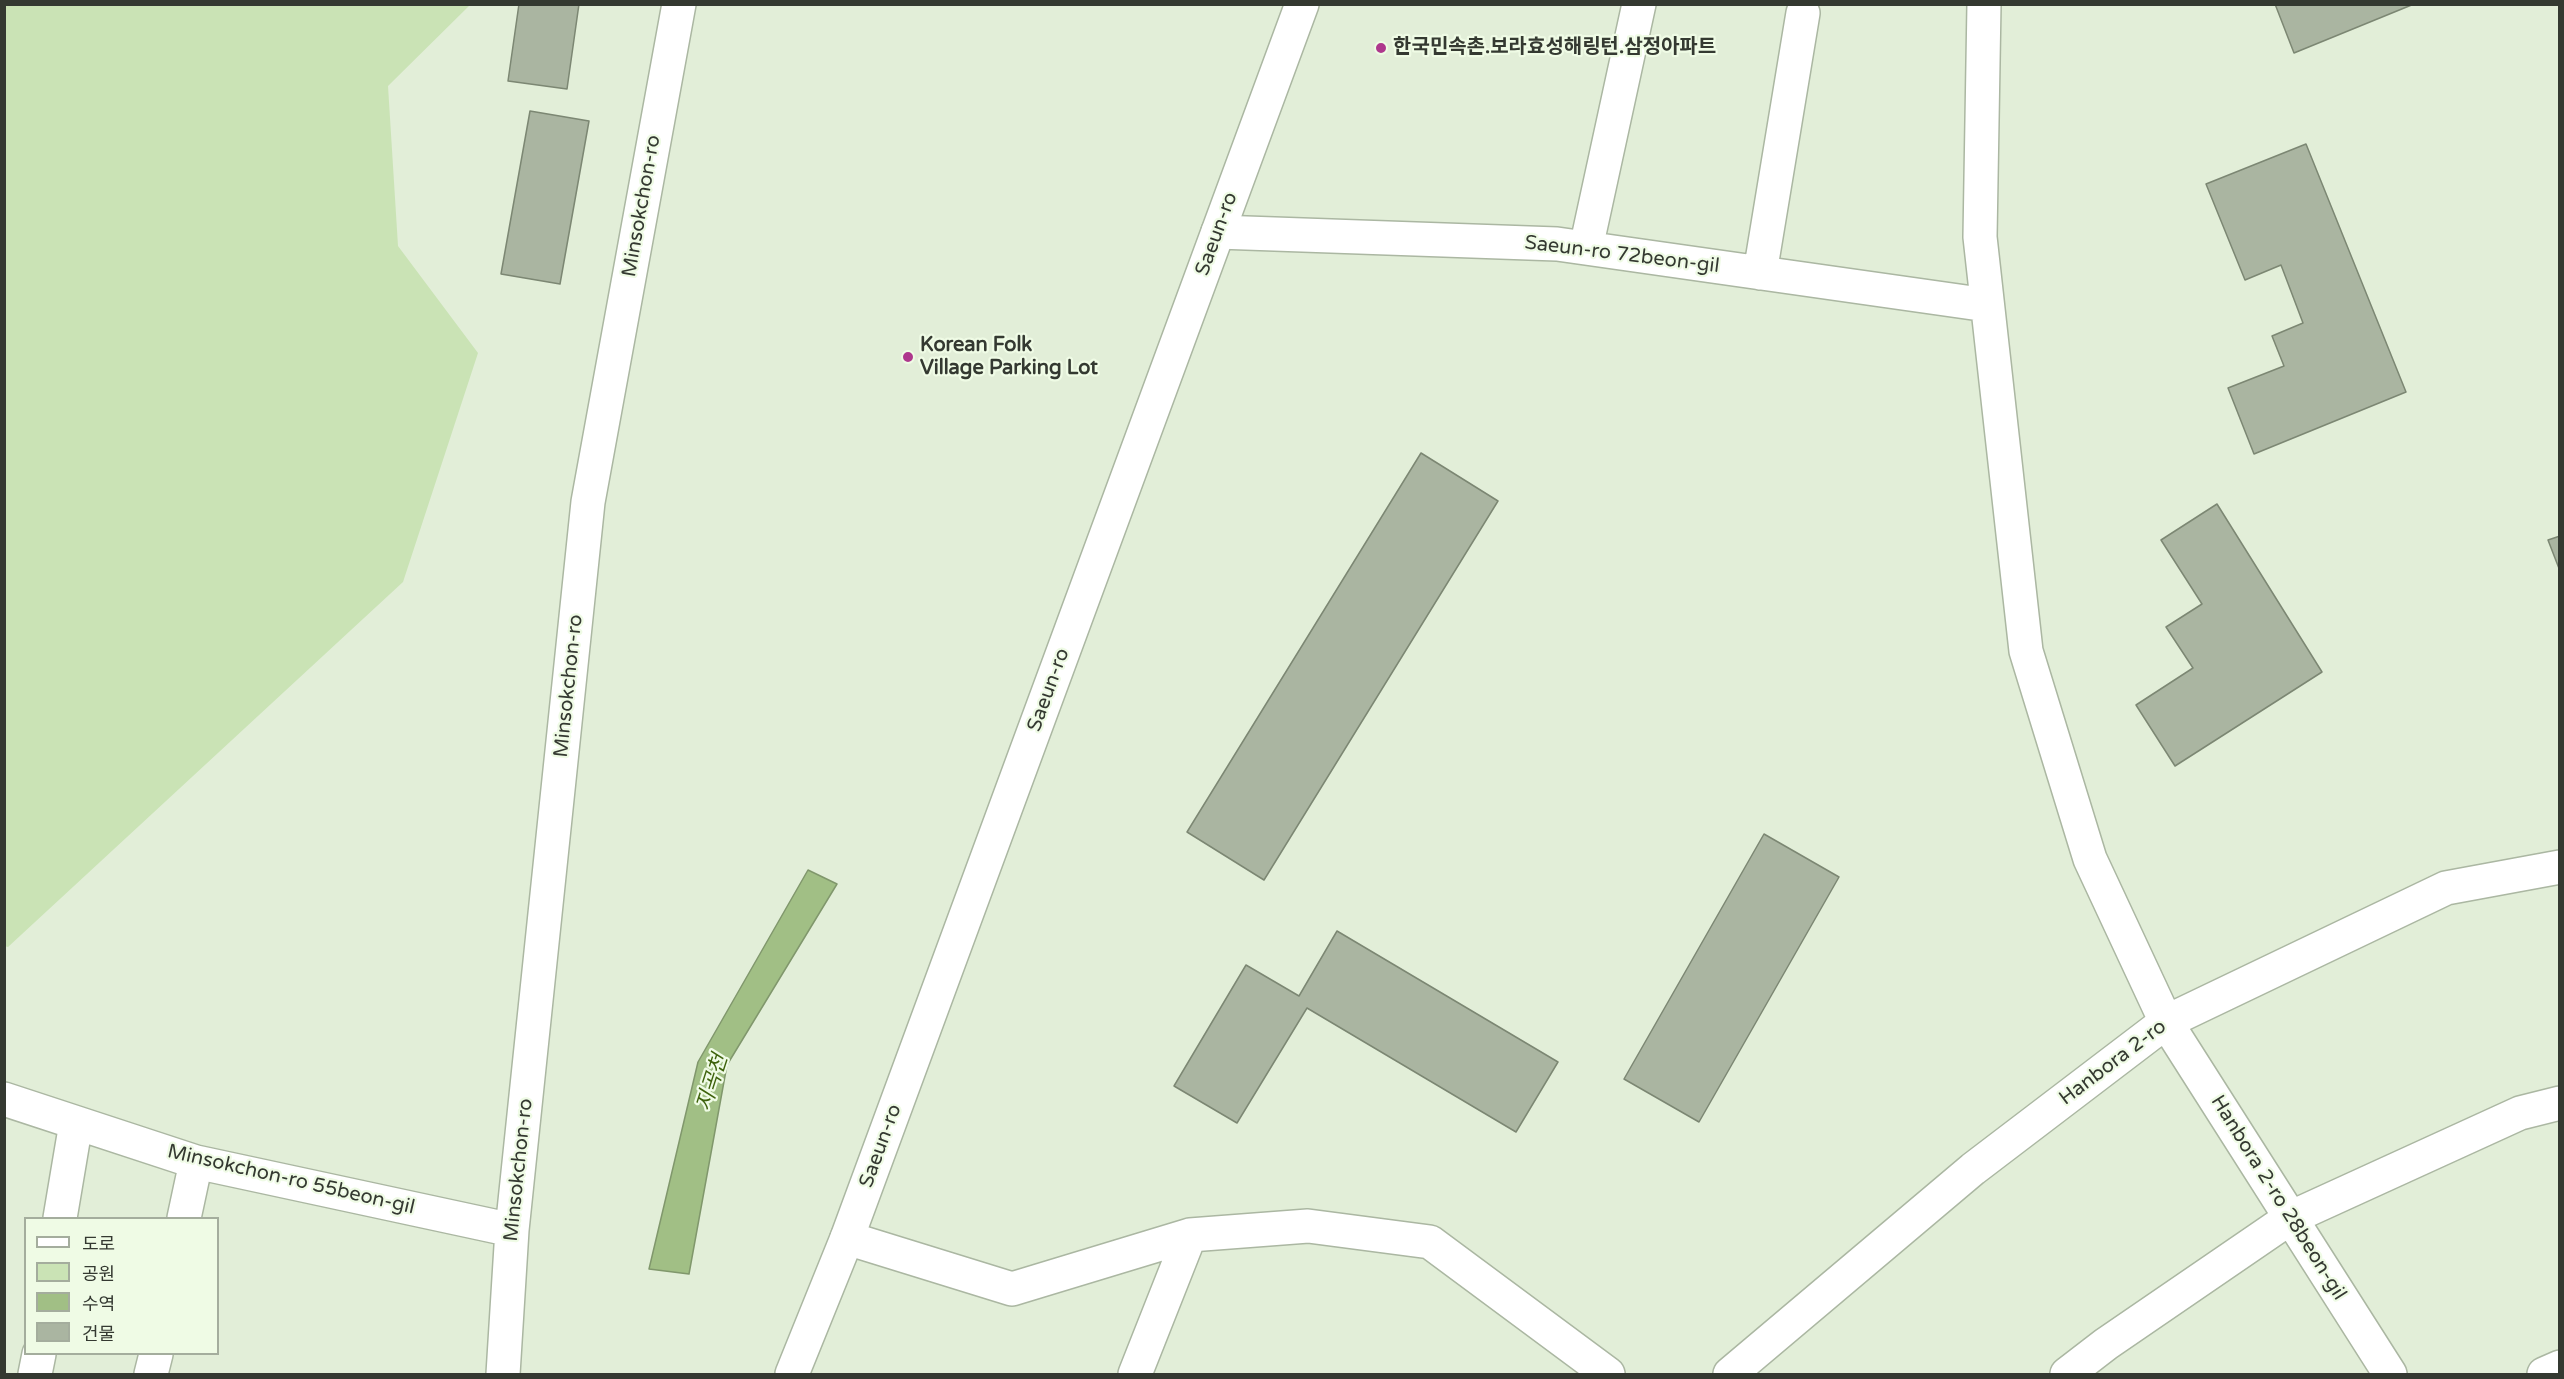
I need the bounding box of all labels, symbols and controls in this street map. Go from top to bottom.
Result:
place label: 한국민속촌.보라효성해링턴.삼정아파트 [1393,36,1716,60]
marker: 한국민속촌.보라효성해링턴.삼정아파트 [1374,41,1388,55]
street label: Minsokchon-ro [618,133,666,279]
street label: Saeun-ro [1191,189,1243,279]
street label: Saeun-ro 72beon-gil [1523,231,1721,279]
place label: Korean Folk Village Parking Lot [920,334,1098,381]
marker: Korean Folk Village Parking Lot [901,350,915,364]
street label: Minsokchon-ro [550,613,588,759]
street label: Saeun-ro [1023,645,1075,735]
street label: Hanbora 2-ro [2055,1015,2171,1111]
water label: 지곡천 [692,1052,734,1114]
street label: Hanbora 2-ro 28beon-gil [2205,1091,2351,1305]
street label: Minsokchon-ro [500,1097,538,1243]
street label: Saeun-ro [855,1101,907,1191]
street label: Minsokchon-ro 55beon-gil [165,1140,417,1220]
legend [24,1217,219,1355]
text: 도로 [82,1233,115,1255]
text: 공원 [82,1263,115,1285]
text: 수역 [82,1293,115,1315]
text: 건물 [82,1323,115,1345]

